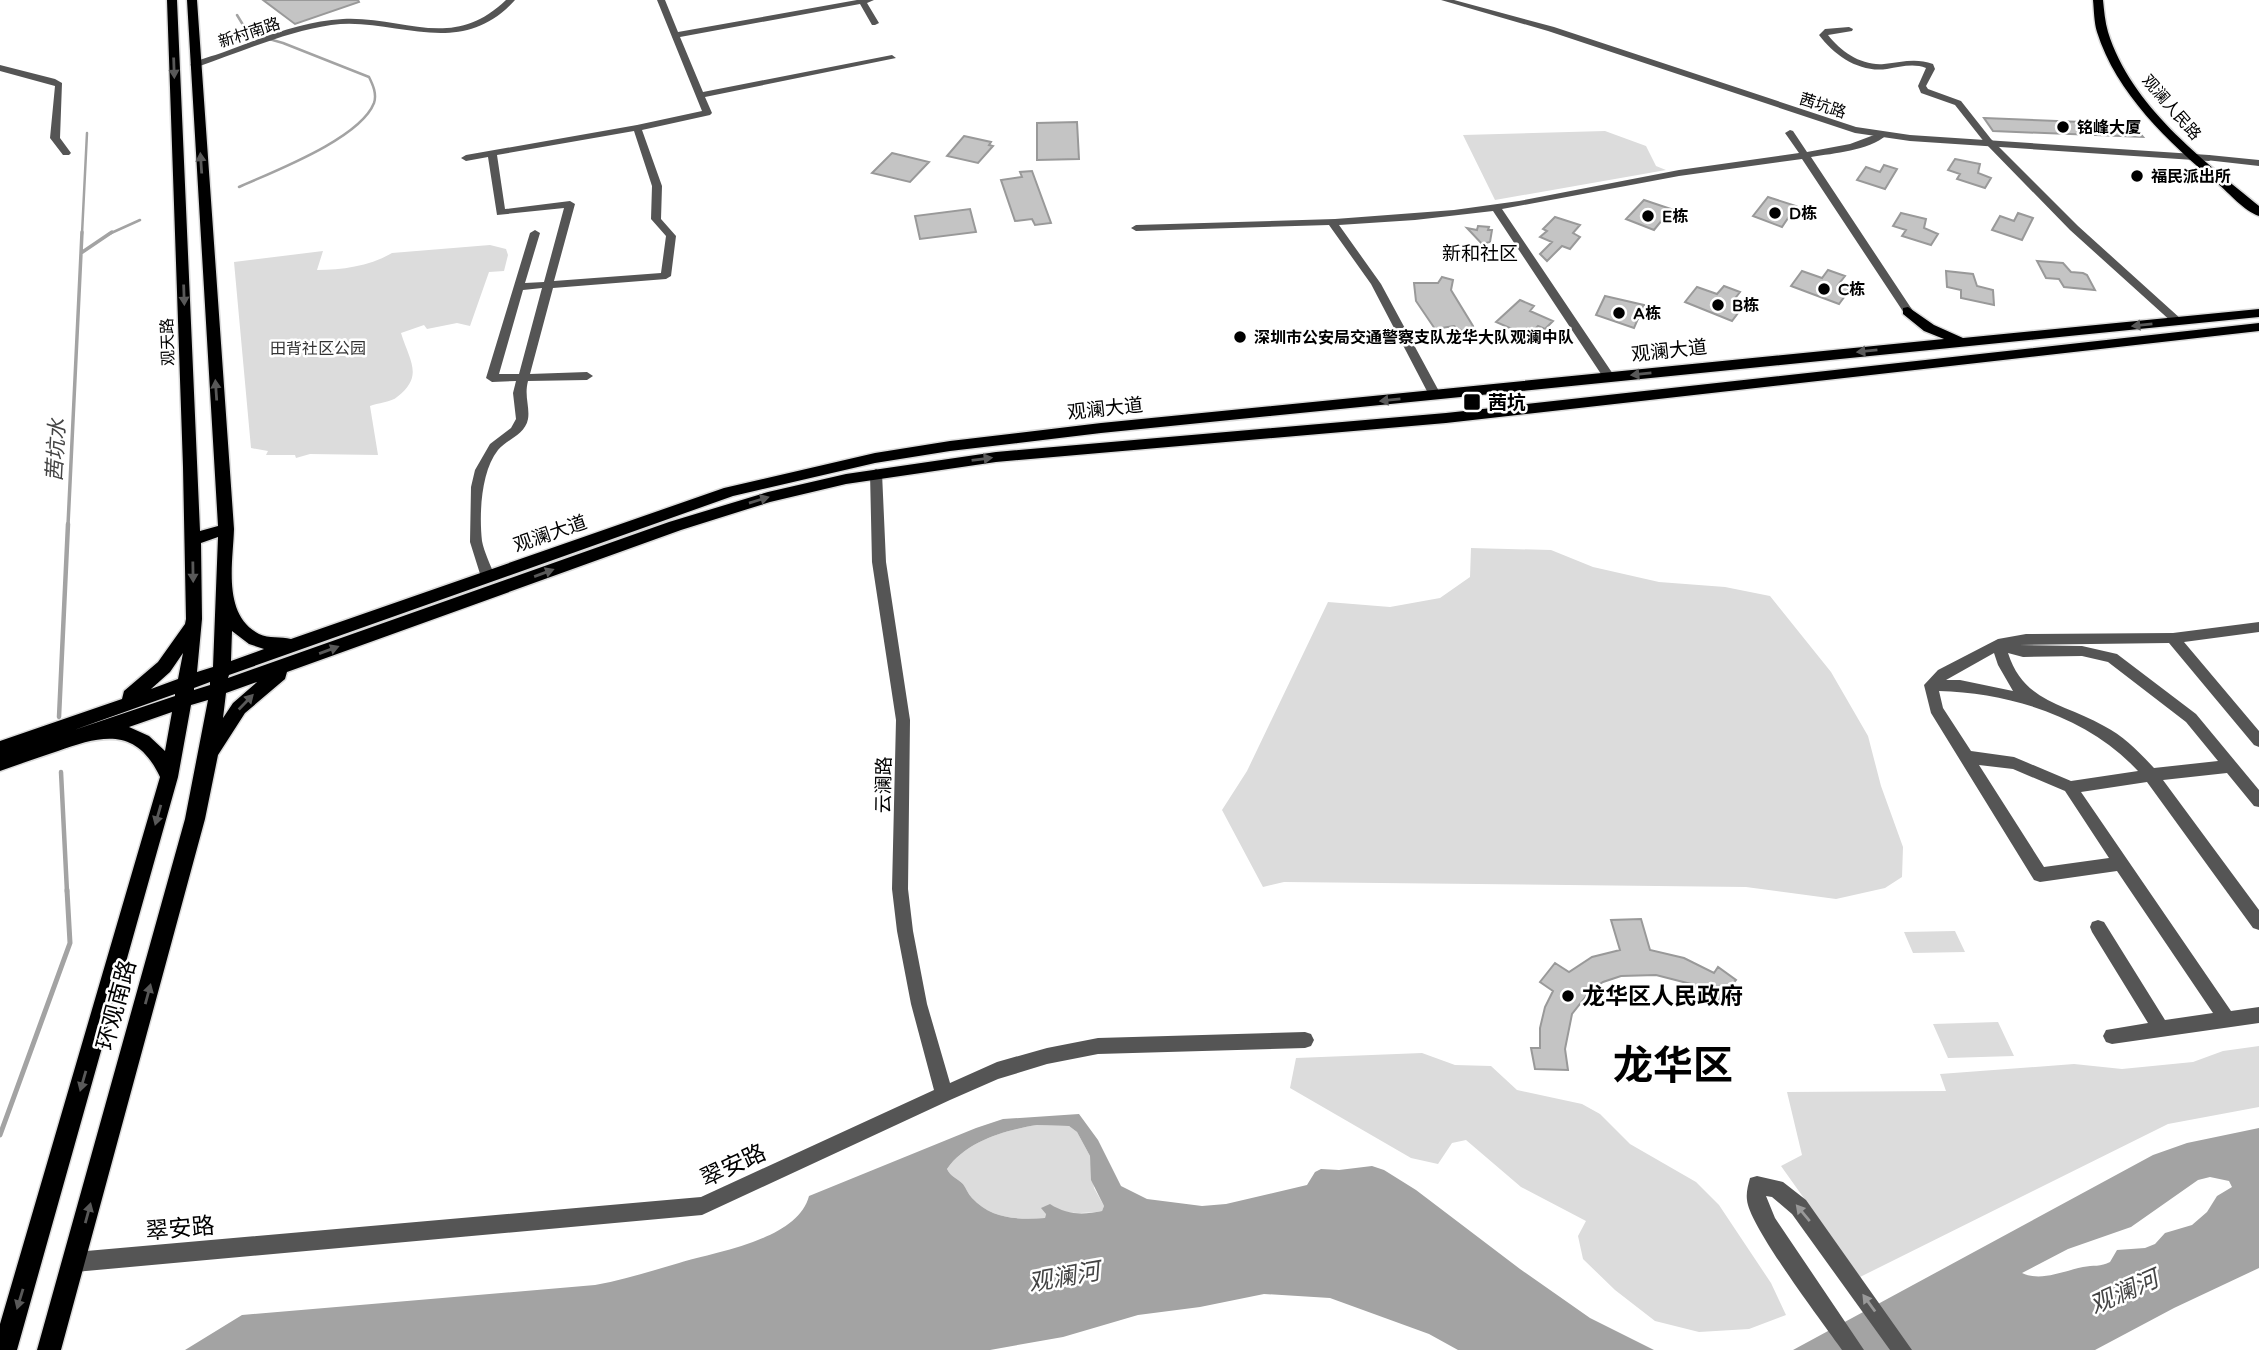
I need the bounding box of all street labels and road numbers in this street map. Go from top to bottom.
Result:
street label: 新村南路 [216,14,283,52]
street label: 观澜人民路 [2137,71,2205,144]
street label: 茜坑路 [1797,89,1849,123]
street label: 观天路 [157,318,179,366]
street label: 观澜大道 [1630,336,1708,366]
street label: 观澜大道 [1066,394,1144,424]
street label: 观澜大道 [511,511,590,557]
street label: 云澜路 [873,756,895,814]
street label: 环观南路 [92,957,142,1053]
street label: 翠安路 [696,1139,771,1193]
street label: 翠安路 [144,1212,216,1246]

